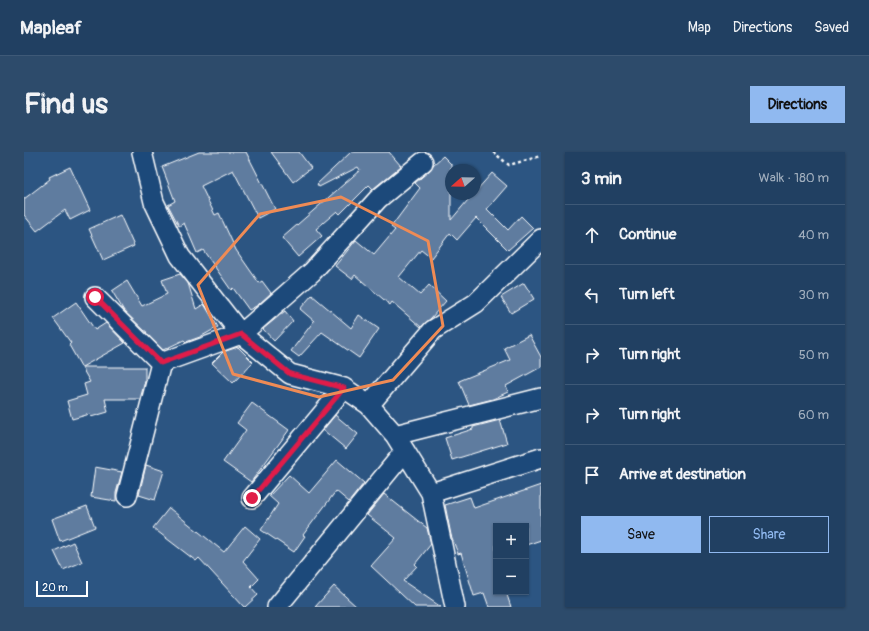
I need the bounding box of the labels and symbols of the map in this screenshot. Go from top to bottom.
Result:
north arrow [445,164,481,200]
route start [86,288,104,306]
route end [243,489,261,507]
scale bar [36,579,88,598]

